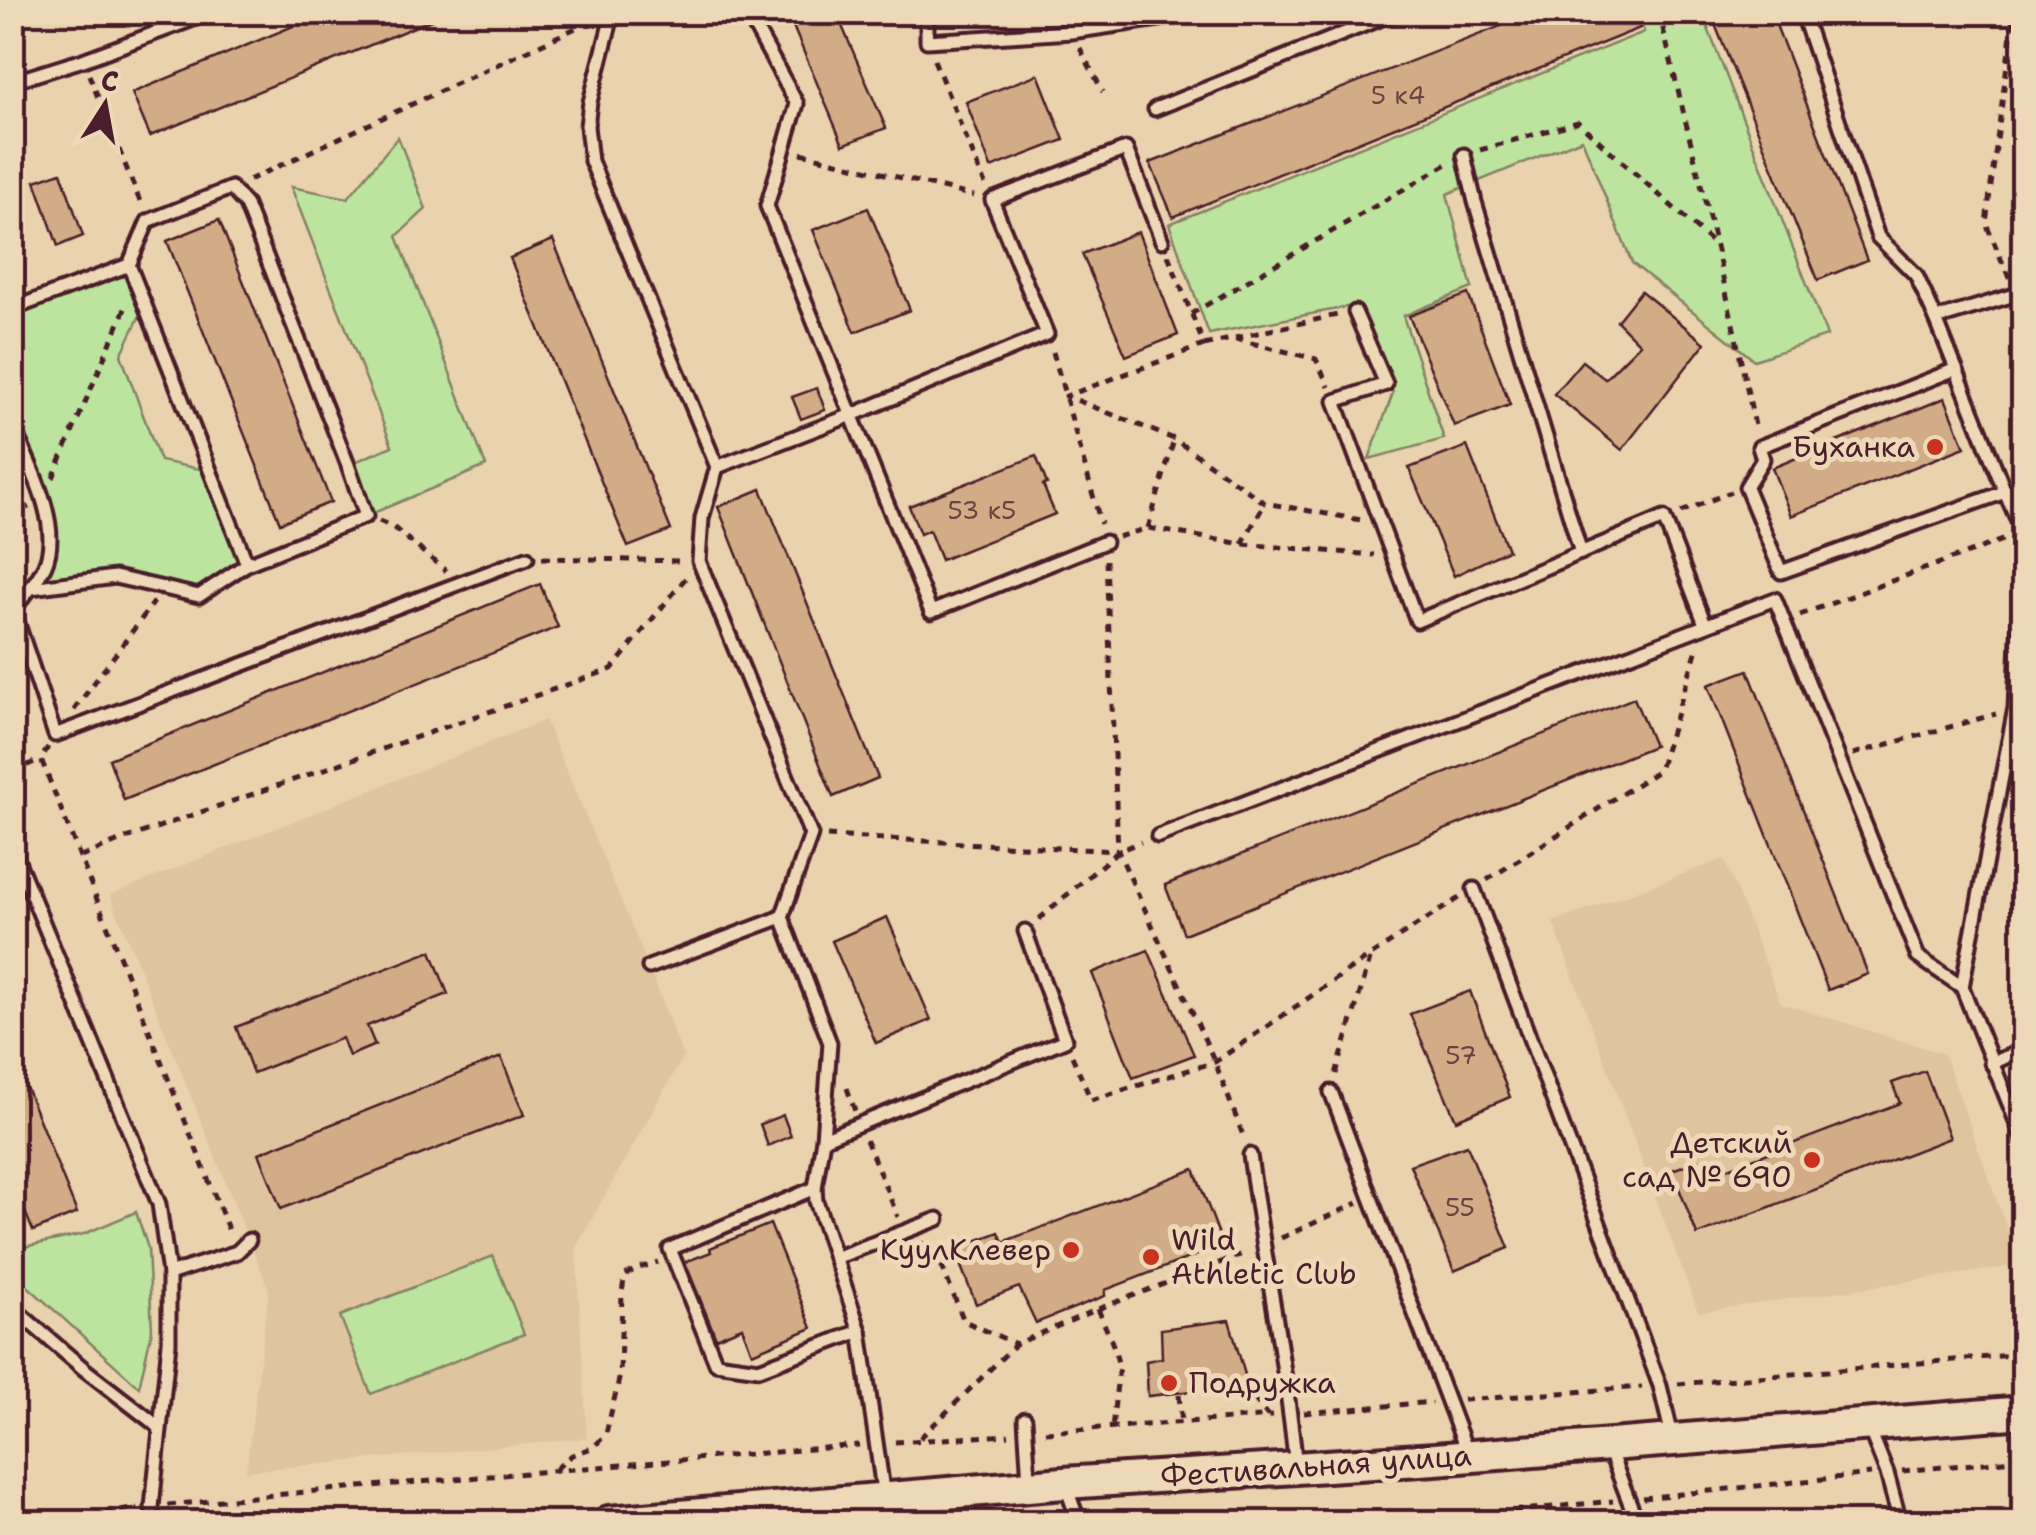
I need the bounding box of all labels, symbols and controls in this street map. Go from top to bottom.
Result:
north arrow [55,55,155,155]
text: С [98,60,122,101]
house number: 5 к4 [1371,78,1425,112]
place label: Буханка [1792,426,1915,467]
marker: Буханка [1924,436,1946,458]
house number: 53 к5 [948,493,1016,527]
house number: 57 [1445,1038,1477,1072]
place label: Детский сад № 690 [1622,1122,1792,1197]
marker: Детский сад № 690 [1801,1149,1823,1171]
house number: 55 [1445,1190,1475,1224]
place label: Wild Athletic Club [1171,1219,1357,1294]
place label: КуулКлевер [880,1229,1051,1270]
marker: КуулКлевер [1060,1239,1082,1261]
marker: Wild Athletic Club [1140,1246,1162,1268]
place label: Подружка [1189,1362,1336,1403]
marker: Подружка [1158,1372,1180,1394]
street label: Фестивальная улица [1159,1434,1473,1497]

